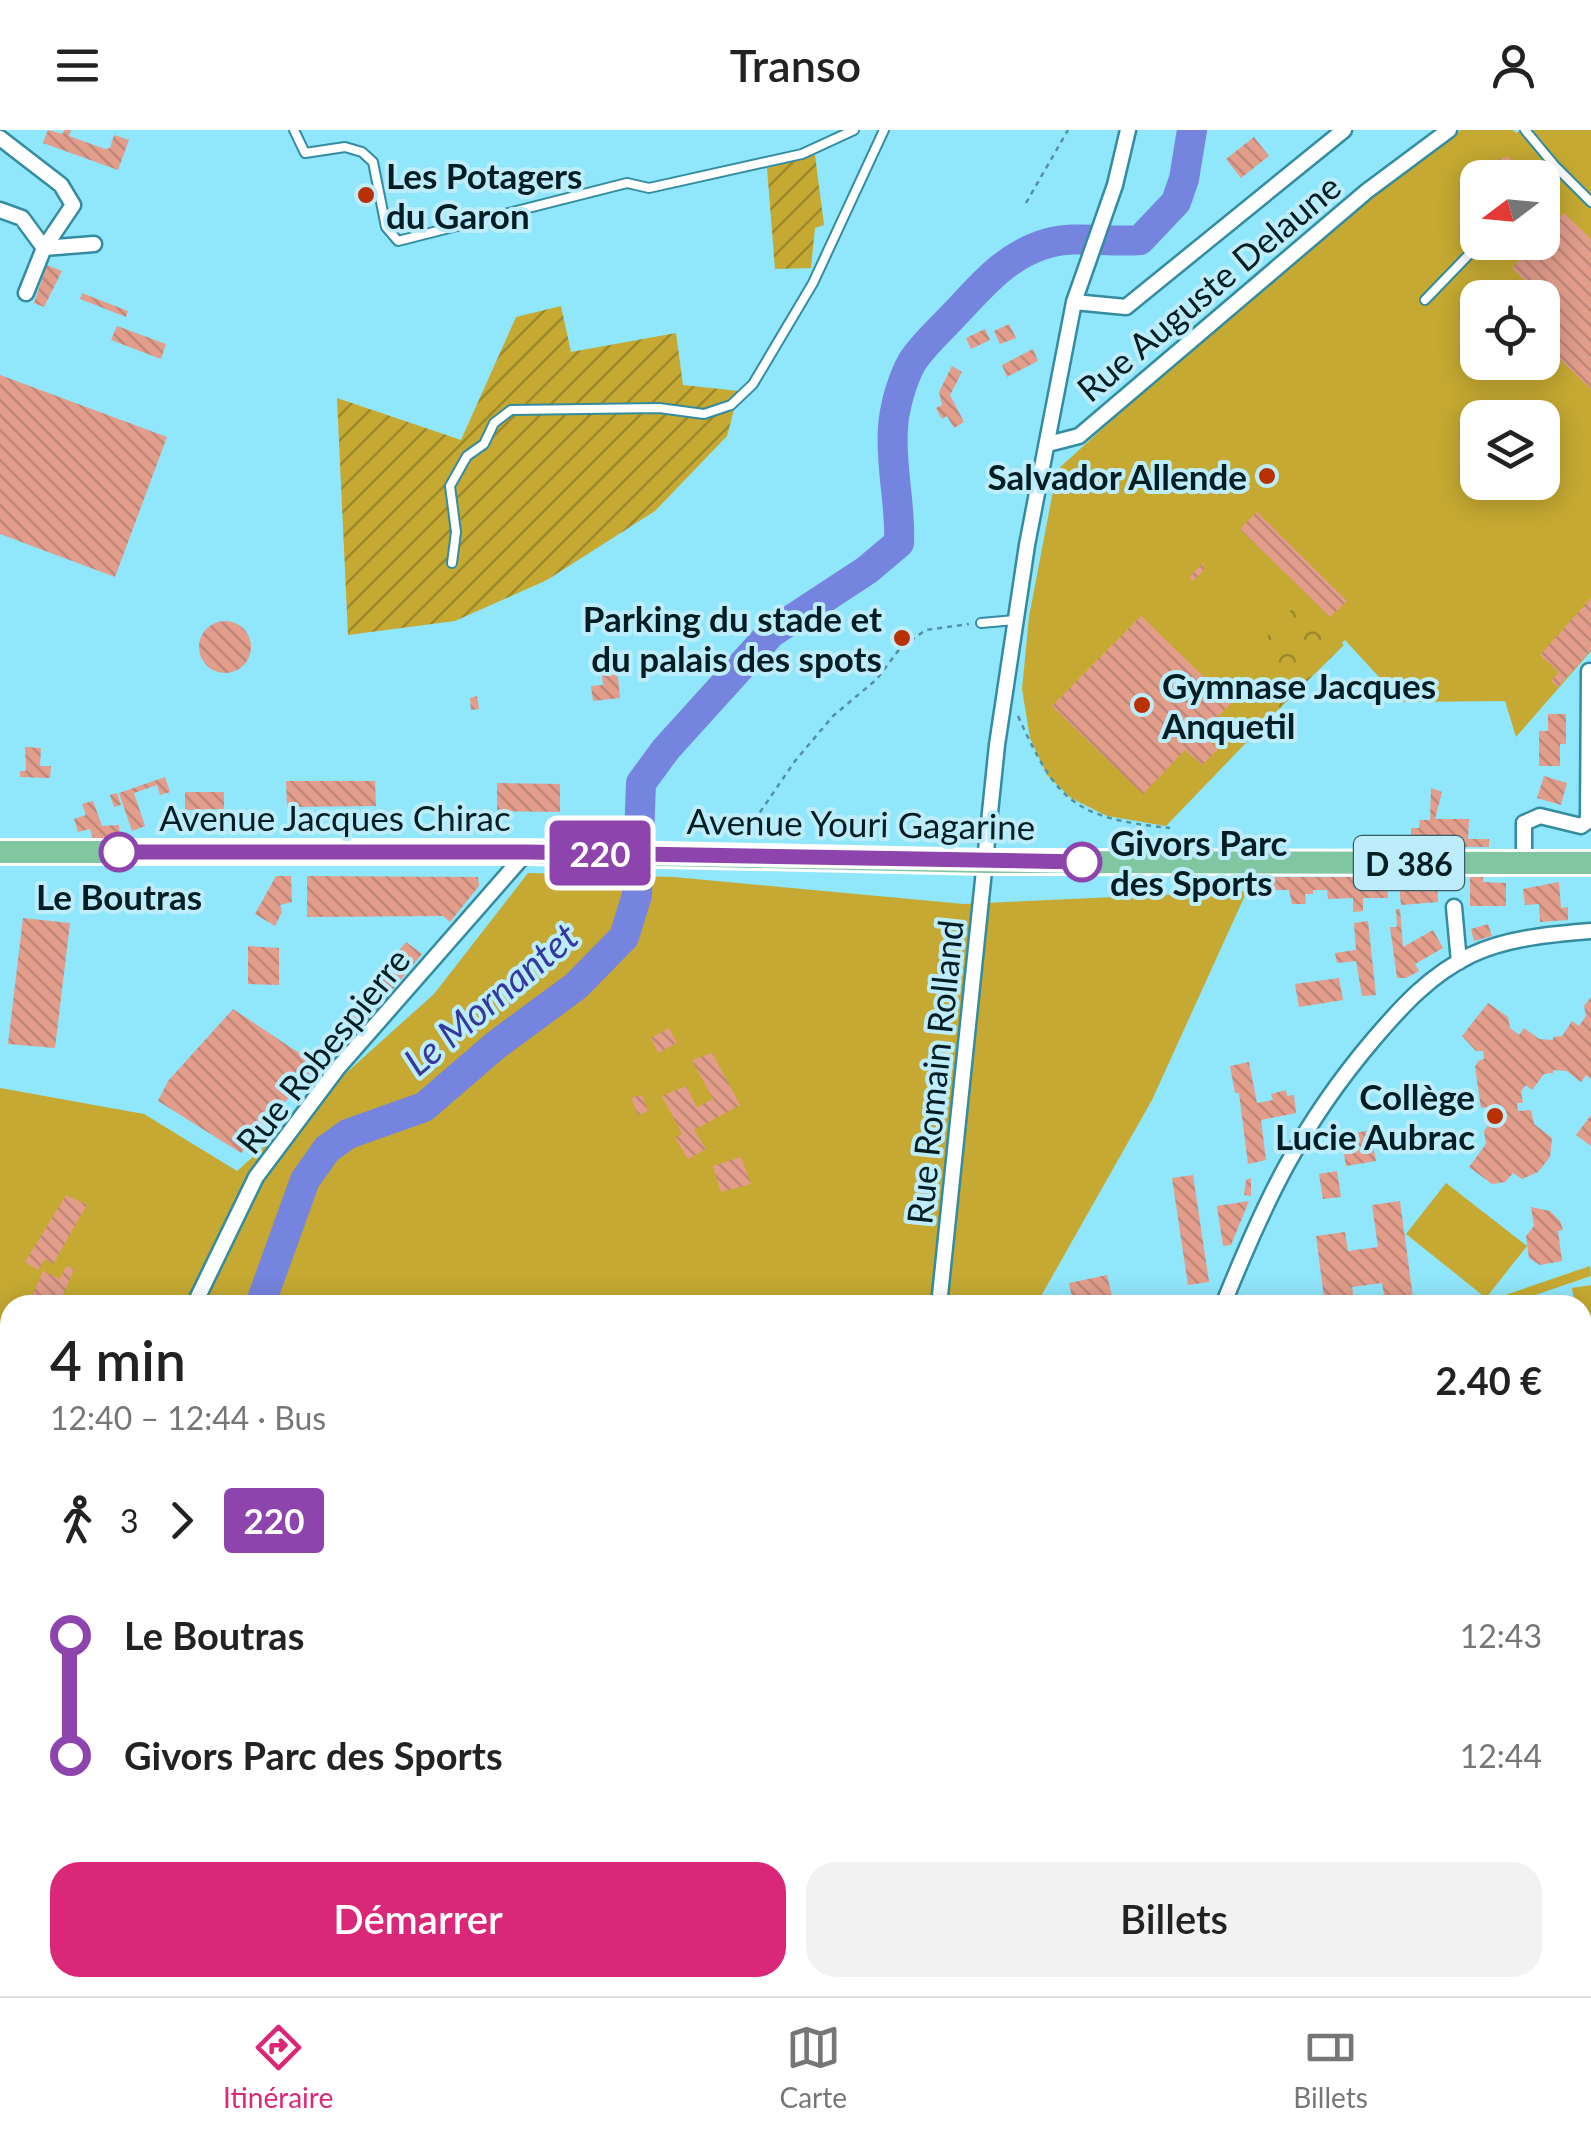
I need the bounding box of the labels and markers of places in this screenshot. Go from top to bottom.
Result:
place label: Les Potagers du Garon [386,154,582,236]
marker: Les Potagers du Garon [355,184,377,206]
place label: Salvador Allende [987,455,1247,497]
marker: Salvador Allende [1256,465,1278,487]
place label: Parking du stade et du palais des spots [583,597,882,679]
marker: Parking du stade et du palais des spots [891,627,913,649]
place label: Gymnase Jacques Anquetil [1161,664,1436,746]
marker: Gymnase Jacques Anquetil [1131,694,1153,716]
place label: Givors Parc des Sports [1110,821,1288,903]
marker: Le Boutras [100,833,138,871]
marker: Givors Parc des Sports [1063,843,1101,881]
place label: Le Boutras [36,875,202,917]
place label: Collège Lucie Aubrac [1275,1075,1475,1157]
marker: Collège Lucie Aubrac [1484,1105,1506,1127]

